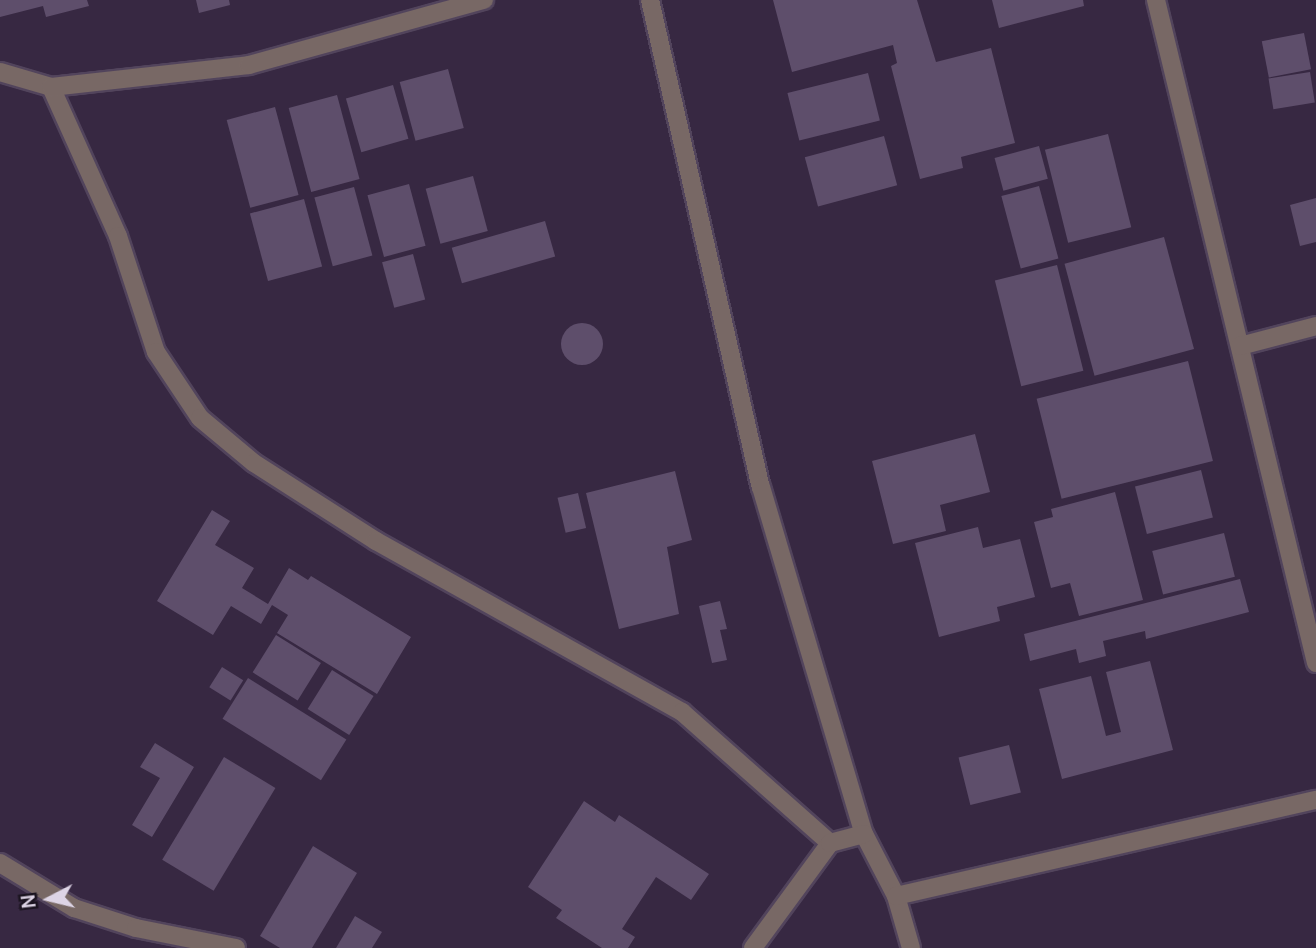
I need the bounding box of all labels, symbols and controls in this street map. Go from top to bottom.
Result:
north arrow [14,864,84,934]
text: N [14,893,42,910]

